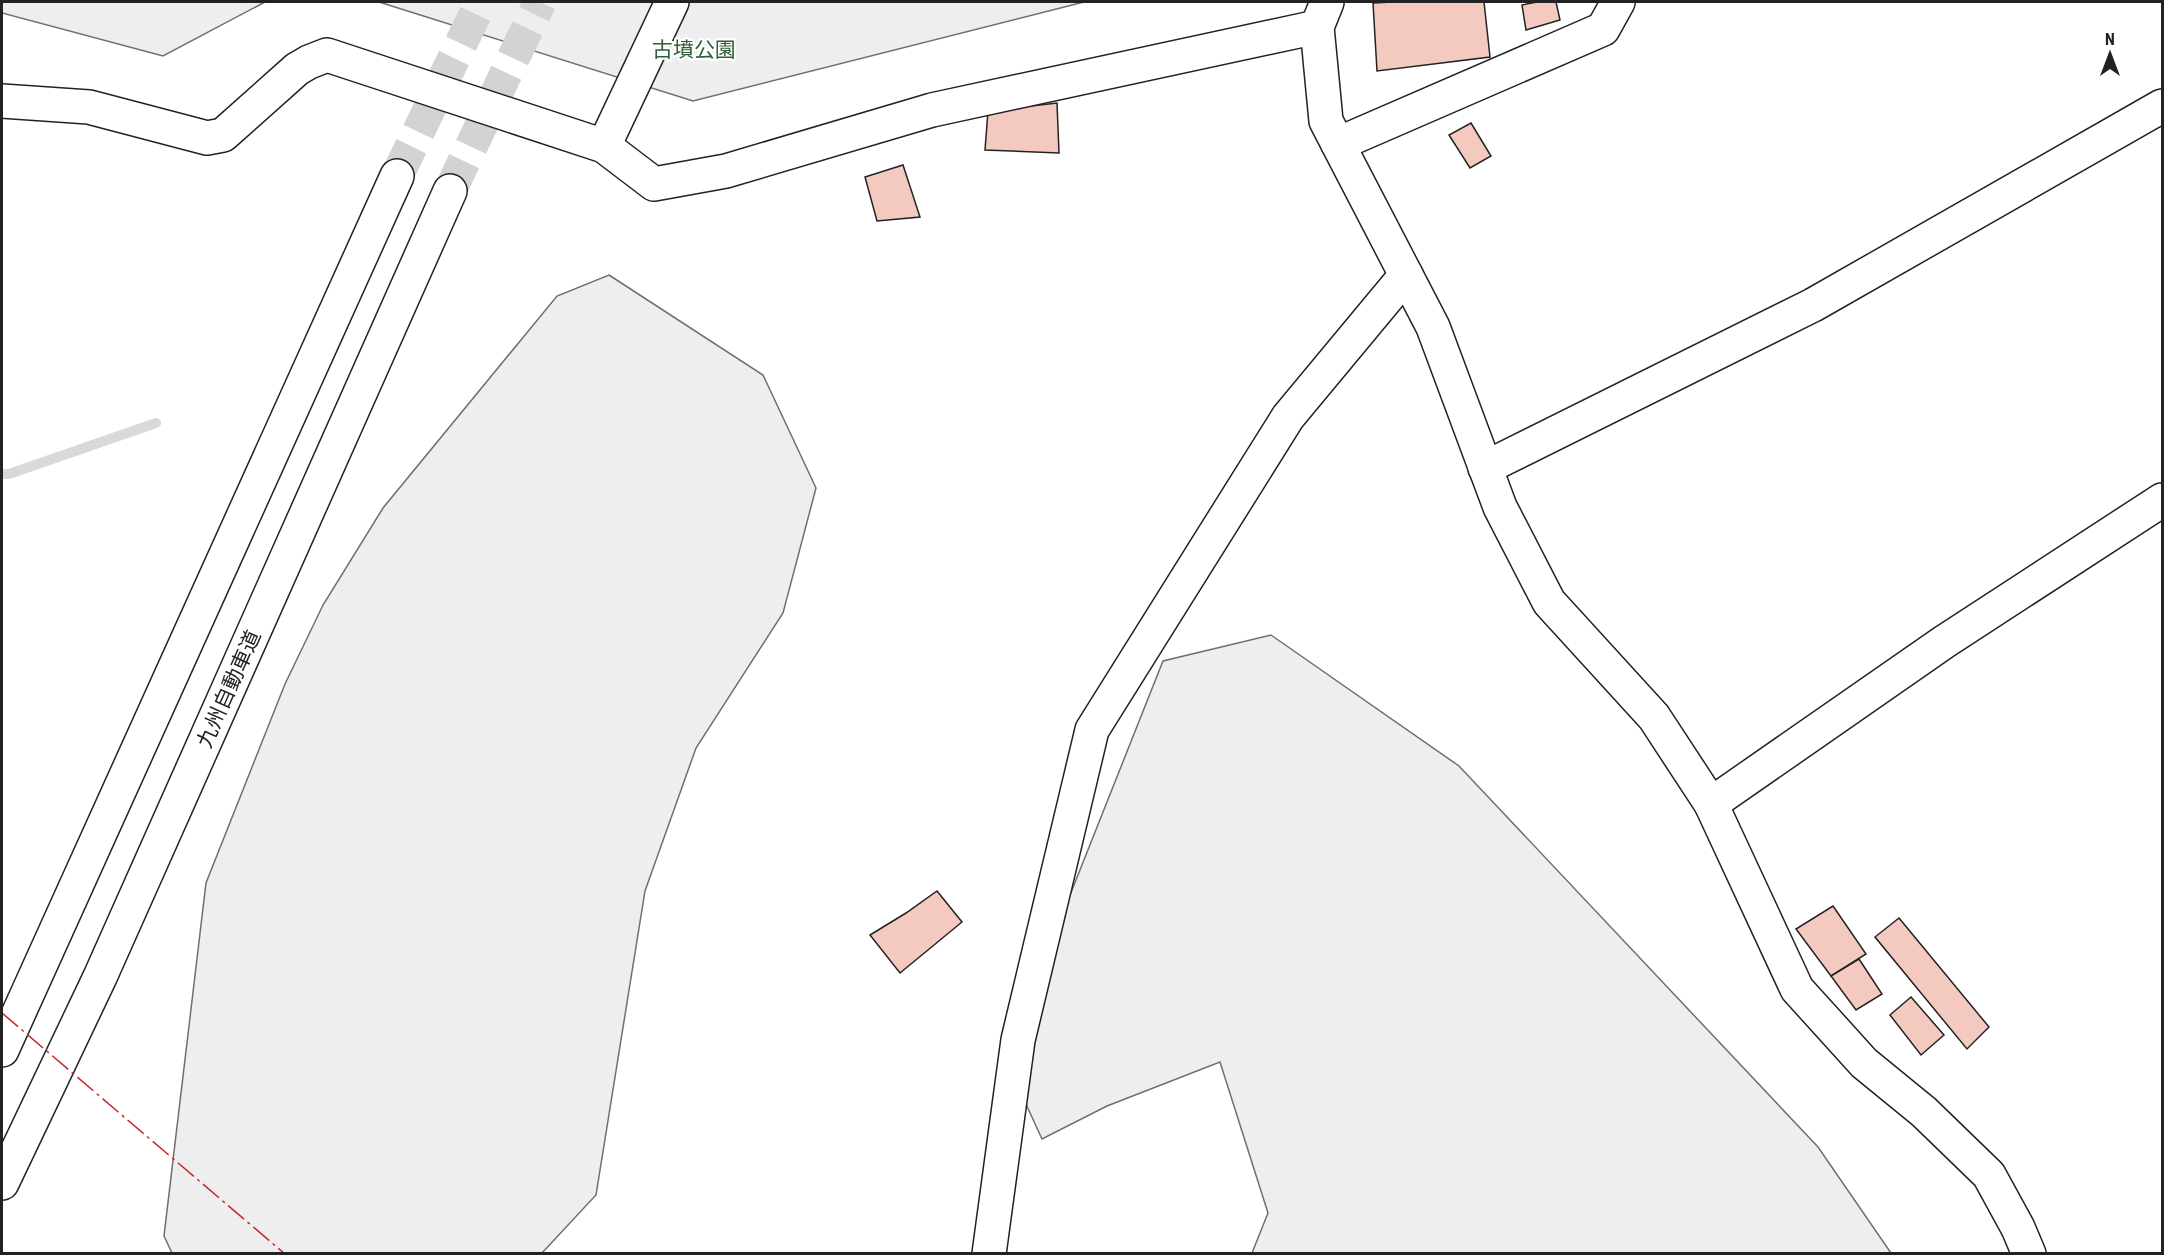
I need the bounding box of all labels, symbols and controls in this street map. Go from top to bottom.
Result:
north arrow [2080,24,2140,84]
text: N [2105,30,2115,49]
park label: 古墳公園 [652,38,736,62]
street label: 九州自動車道 [192,627,266,751]

